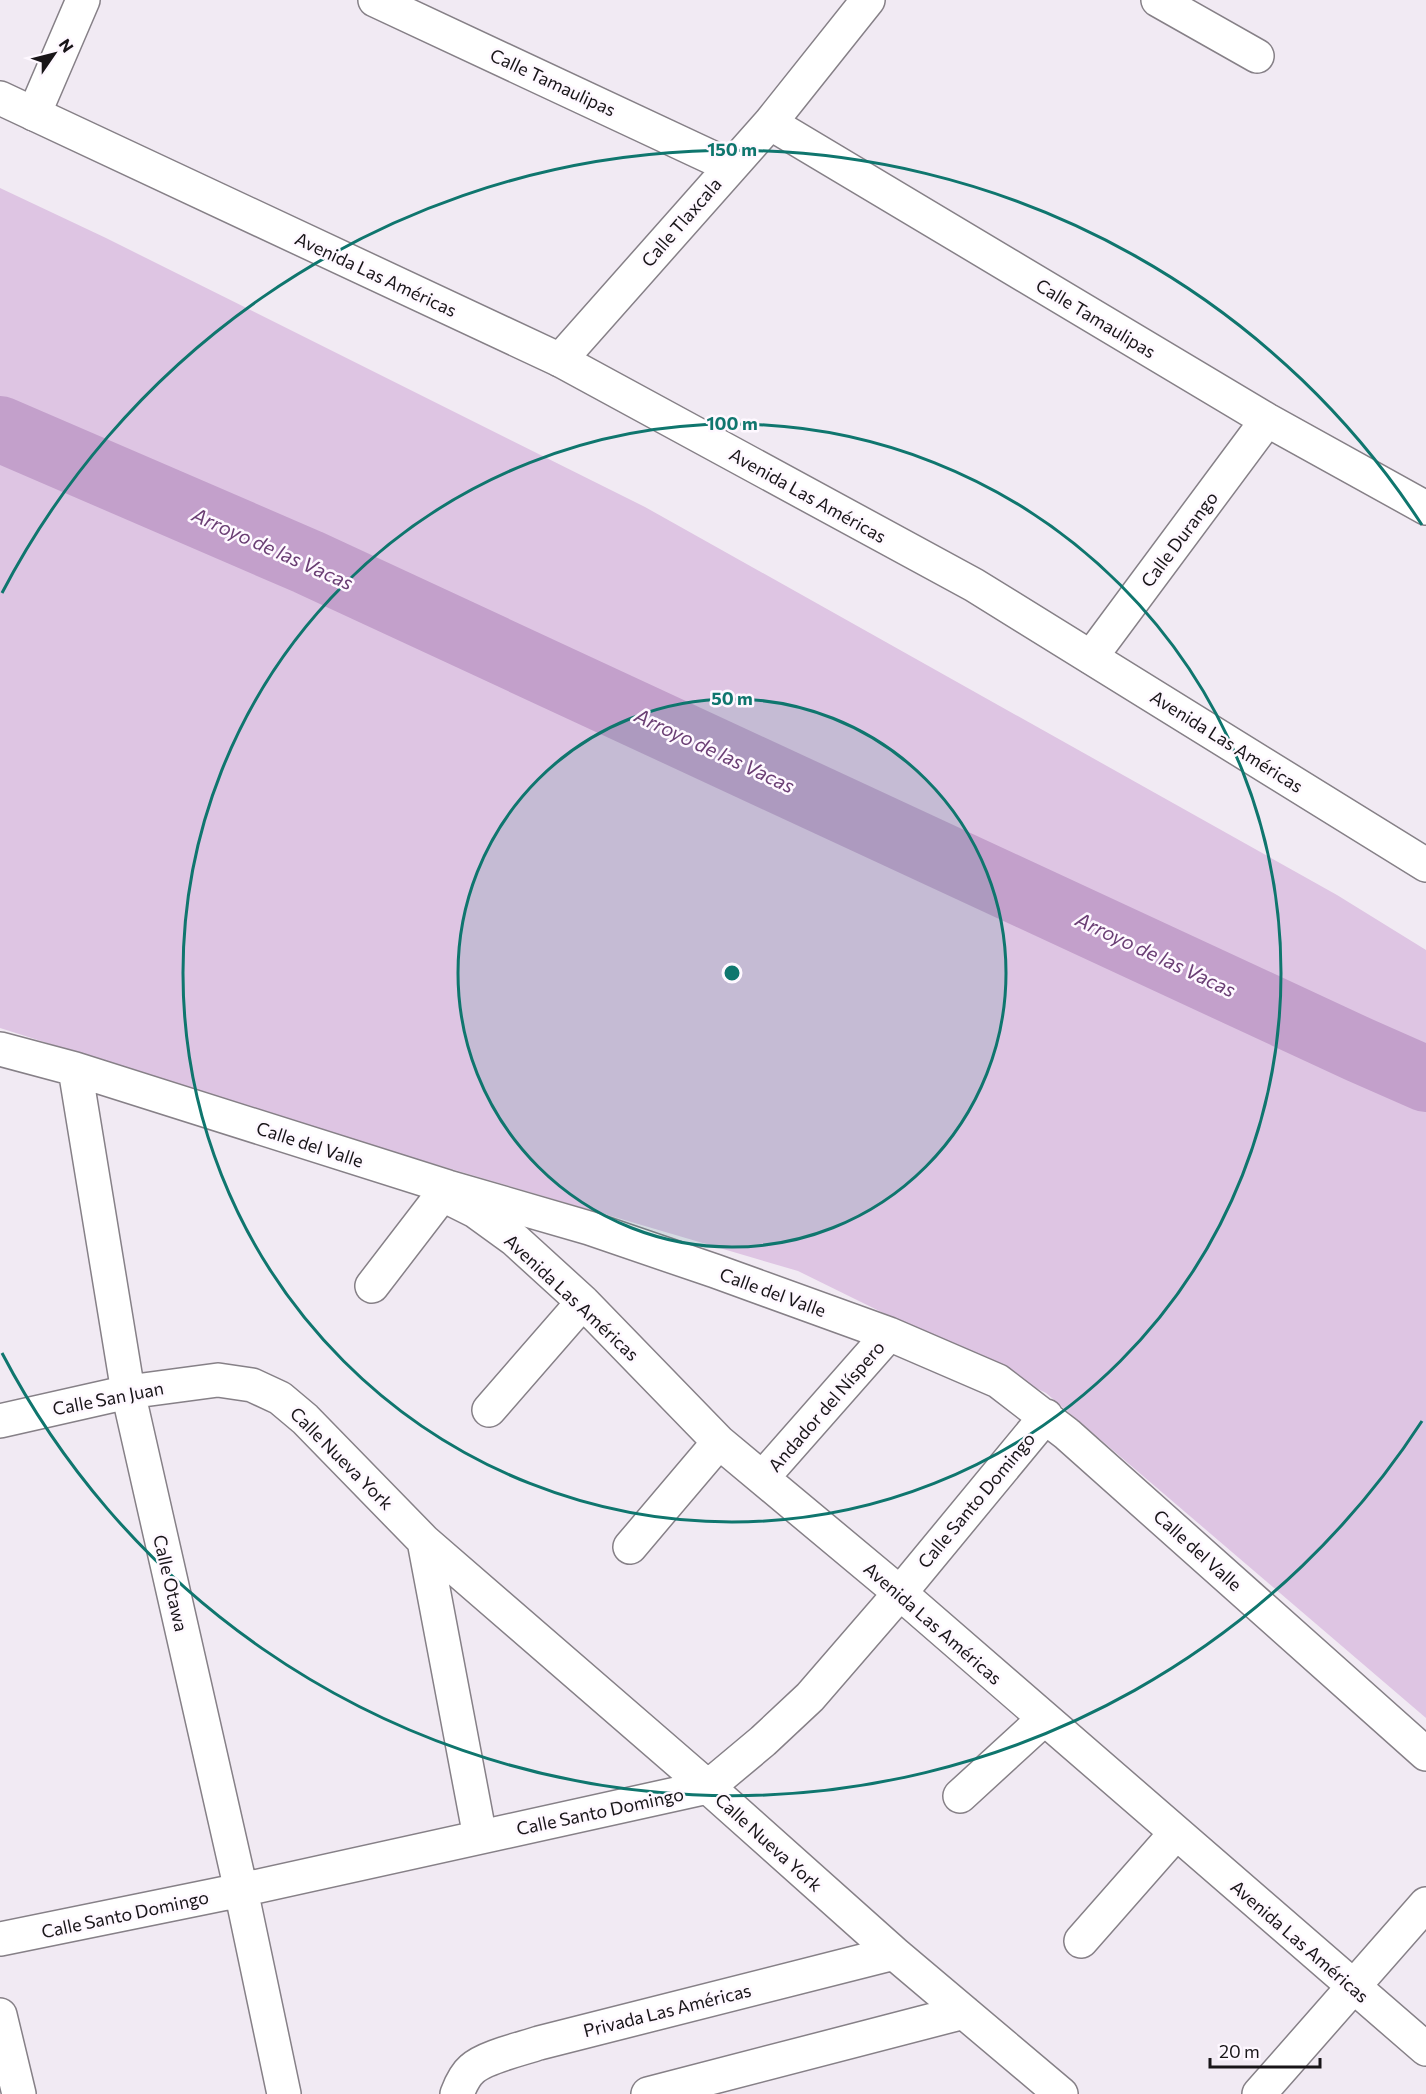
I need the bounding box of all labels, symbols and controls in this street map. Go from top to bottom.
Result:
north arrow [24,24,84,84]
text: N [55,35,78,55]
street label: Calle Tamaulipas [487,43,619,121]
text: 150 m [707,138,757,160]
street label: Calle Tlaxcala [636,173,726,271]
street label: Avenida Las Américas [292,227,460,321]
street label: Calle Tamaulipas [1032,274,1160,362]
text: 100 m [706,412,758,434]
street label: Avenida Las Américas [726,443,890,547]
street label: Calle Durango [1136,487,1222,591]
water label: Arroyo de las Vacas [188,501,357,594]
street label: Avenida Las Américas [1147,685,1307,797]
text: 50 m [711,687,753,709]
water label: Arroyo de las Vacas [630,702,799,798]
water label: Arroyo de las Vacas [1071,906,1240,1002]
centre of rings [722,963,742,983]
street label: Calle del Valle [254,1116,366,1172]
street label: Avenida Las Américas [500,1229,644,1365]
street label: Calle del Valle [717,1263,829,1321]
street label: Andador del Níspero [763,1336,889,1476]
street label: Calle San Juan [51,1376,165,1420]
street label: Calle Nueva York [286,1402,398,1514]
street label: Calle Santo Domingo [913,1428,1039,1572]
street label: Calle del Valle [1149,1505,1247,1595]
street label: Calle Otawa [149,1532,193,1634]
street label: Avenida Las Américas [860,1557,1006,1689]
street label: Calle Santo Domingo [514,1783,686,1839]
street label: Calle Nueva York [711,1788,827,1896]
street label: Avenida Las Américas [1227,1875,1373,2007]
street label: Calle Santo Domingo [39,1886,211,1942]
street label: Privada Las Américas [581,1979,753,2041]
scale bar [1210,2031,1320,2069]
text: 20 m [1219,2040,1260,2062]

